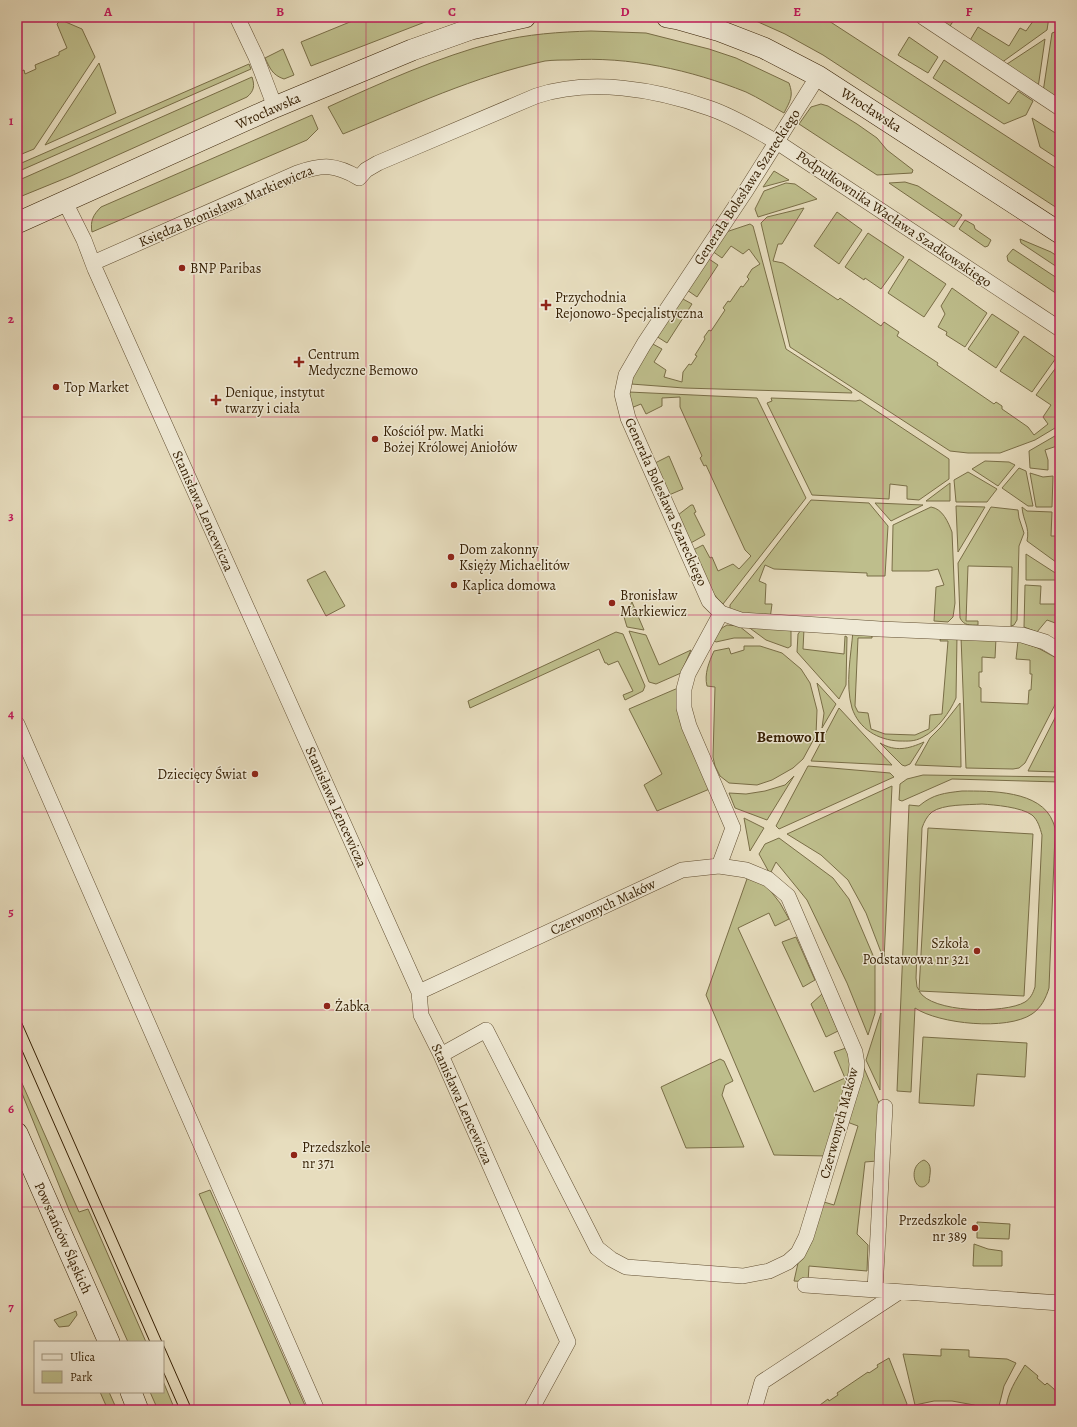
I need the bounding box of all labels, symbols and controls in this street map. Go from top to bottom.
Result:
text: A [103,3,113,20]
text: B [276,3,284,20]
text: C [448,3,456,20]
text: D [620,3,630,20]
text: E [793,3,801,20]
text: F [966,3,973,20]
street label: Wrocławska [836,83,906,137]
street label: Wrocławska [232,88,304,134]
street label: Generała Bolesława Szareckiego [689,105,805,269]
text: 1 [9,112,14,129]
street label: Podpułkownika Wacława Szadkowskiego [792,146,996,292]
street label: Księdza Bronisława Markiewicza [136,160,317,251]
place label: BNP Paribas [190,259,261,278]
marker: BNP Paribas [177,263,187,273]
place label: Przychodnia Rejonowo-Specjalistyczna [555,288,704,323]
marker: Przychodnia Rejonowo-Specjalistyczna [540,299,552,311]
text: 2 [8,310,15,327]
place label: Centrum Medyczne Bemowo [308,345,418,380]
marker: Centrum Medyczne Bemowo [293,356,305,368]
place label: Top Market [64,378,129,397]
marker: Top Market [51,382,61,392]
place label: Denique, instytut twarzy i ciała [225,383,325,418]
marker: Denique, instytut twarzy i ciała [210,394,222,406]
street label: Generała Bolesława Szareckiego [620,415,712,589]
place label: Kościół pw. Matki Bożej Królowej Aniołów [383,422,518,457]
marker: Kościół pw. Matki Bożej Królowej Aniołów [370,434,380,444]
street label: Stanisława Lencewicza [168,447,238,575]
text: 3 [8,507,14,524]
place label: Dom zakonny Księży Michaelitów [459,540,570,575]
marker: Dom zakonny Księży Michaelitów [446,552,456,562]
place label: Kaplica domowa [462,576,557,595]
marker: Kaplica domowa [449,580,459,590]
place label: Bronisław Markiewicz [620,586,687,621]
marker: Bronisław Markiewicz [607,598,617,608]
text: 4 [8,705,14,722]
district label: Bemowo II [757,727,825,747]
street label: Stanisława Lencewicza [301,743,371,871]
place label: Dziecięcy Świat [157,765,247,784]
marker: Dziecięcy Świat [250,769,260,779]
street label: Czerwonych Maków [547,874,659,940]
text: 5 [8,903,14,920]
place label: Szkoła Podstawowa nr 321 [863,934,969,969]
marker: Szkoła Podstawowa nr 321 [972,946,982,956]
place label: Żabka [335,997,370,1016]
marker: Żabka [322,1001,332,1011]
street label: Stanisława Lencewicza [427,1040,497,1168]
street label: Czerwonych Maków [815,1065,863,1181]
text: 6 [8,1100,14,1117]
place label: Przedszkole nr 371 [302,1138,371,1173]
marker: Przedszkole nr 371 [289,1150,299,1160]
street label: Powstańców Śląskich [30,1179,96,1297]
place label: Przedszkole nr 389 [898,1211,967,1246]
marker: Przedszkole nr 389 [970,1223,980,1233]
text: 7 [8,1298,14,1315]
legend [34,1341,164,1393]
text: Ulica [70,1349,95,1365]
text: Park [70,1369,93,1385]

